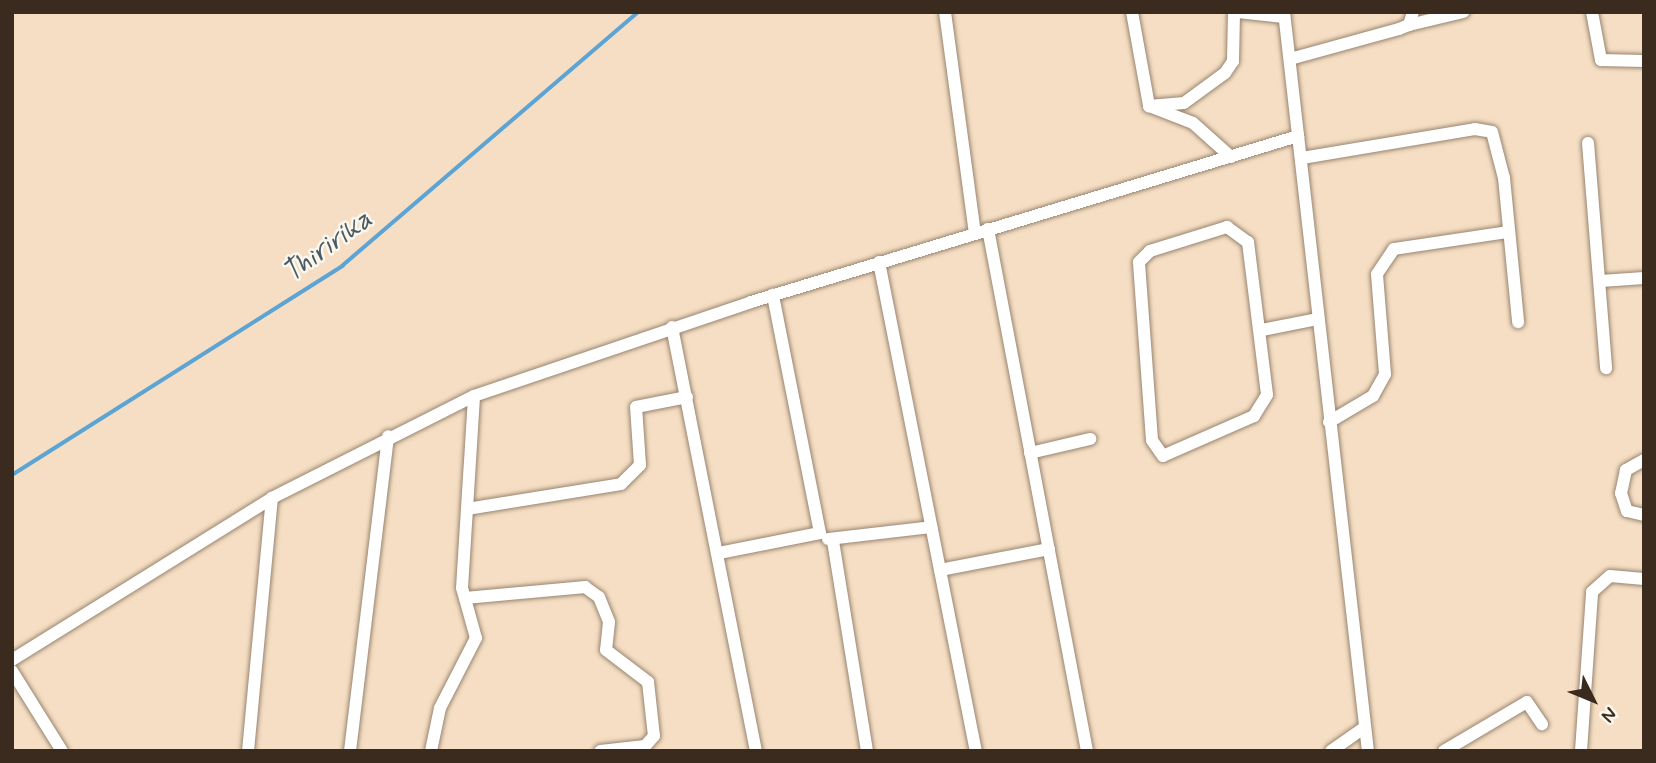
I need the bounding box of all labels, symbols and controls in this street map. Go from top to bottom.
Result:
water label: Thiririka [277,203,379,291]
north arrow [1558,665,1628,735]
text: N [1595,702,1622,728]

